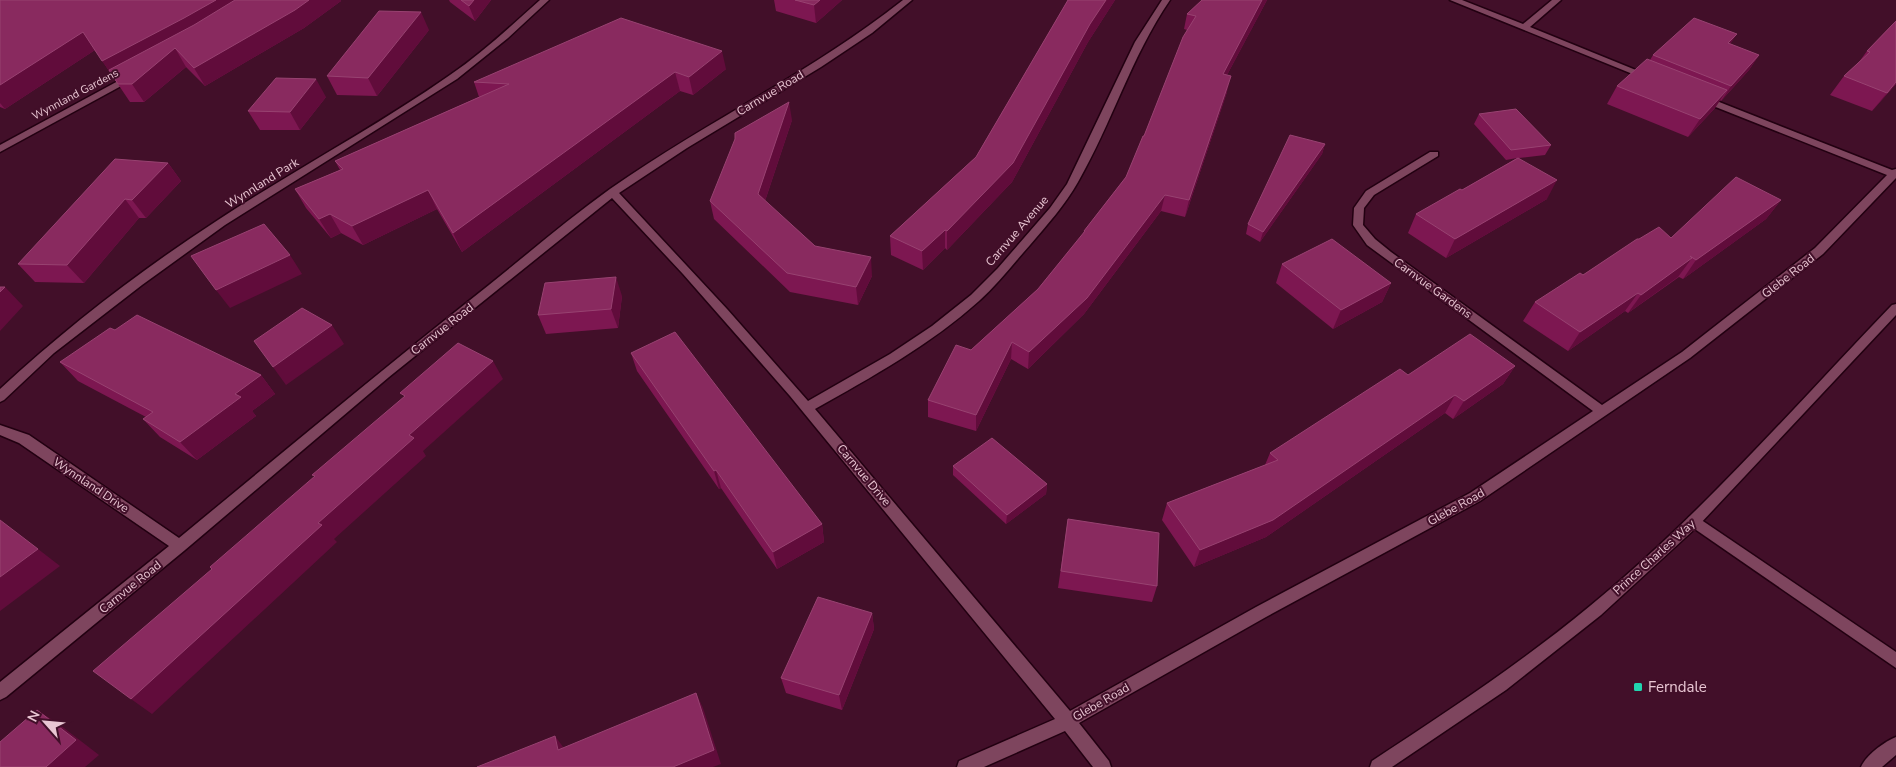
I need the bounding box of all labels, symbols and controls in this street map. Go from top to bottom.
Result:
street label: Wynnland Gardens [29,65,121,124]
street label: Carnvue Road [733,67,807,119]
street label: Wynnland Park [222,154,302,212]
street label: Carnvue Avenue [982,192,1052,270]
street label: Glebe Road [1758,250,1818,302]
street label: Carnvue Gardens [1391,254,1475,322]
street label: Carnvue Road [407,299,477,359]
street label: Carnvue Drive [833,441,895,509]
street label: Wynnland Drive [50,454,132,516]
street label: Glebe Road [1425,485,1487,529]
street label: Prince Charles Way [1609,515,1699,598]
street label: Carnvue Road [96,557,164,617]
place label: Ferndale [1648,677,1707,697]
street label: Glebe Road [1070,679,1132,725]
marker: Ferndale [1632,681,1644,693]
north arrow [20,697,70,747]
text: N [23,707,45,725]

